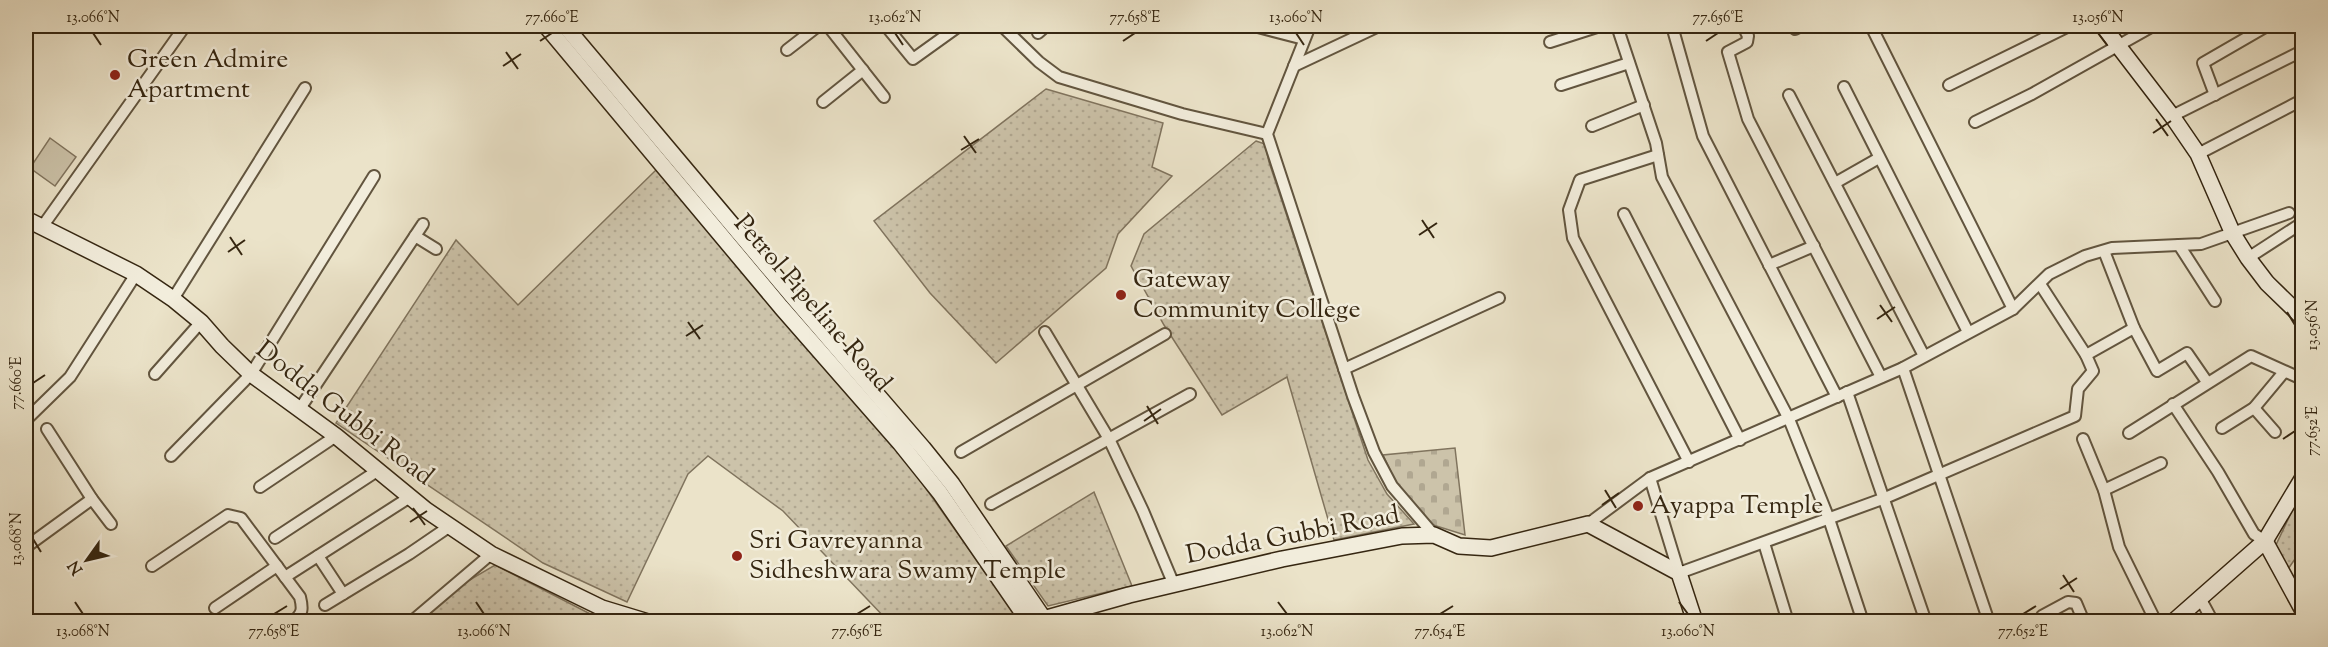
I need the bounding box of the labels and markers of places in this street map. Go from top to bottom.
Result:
place label: Green Admire Apartment [127,42,288,109]
marker: Green Admire Apartment [108,68,122,82]
place label: Gateway Community College [1133,262,1361,329]
marker: Gateway Community College [1114,288,1128,302]
place label: Ayappa Temple [1650,488,1823,525]
marker: Ayappa Temple [1631,499,1645,513]
place label: Sri Gavreyanna Sidheshwara Swamy Temple [749,523,1066,590]
marker: Sri Gavreyanna Sidheshwara Swamy Temple [730,549,744,563]

